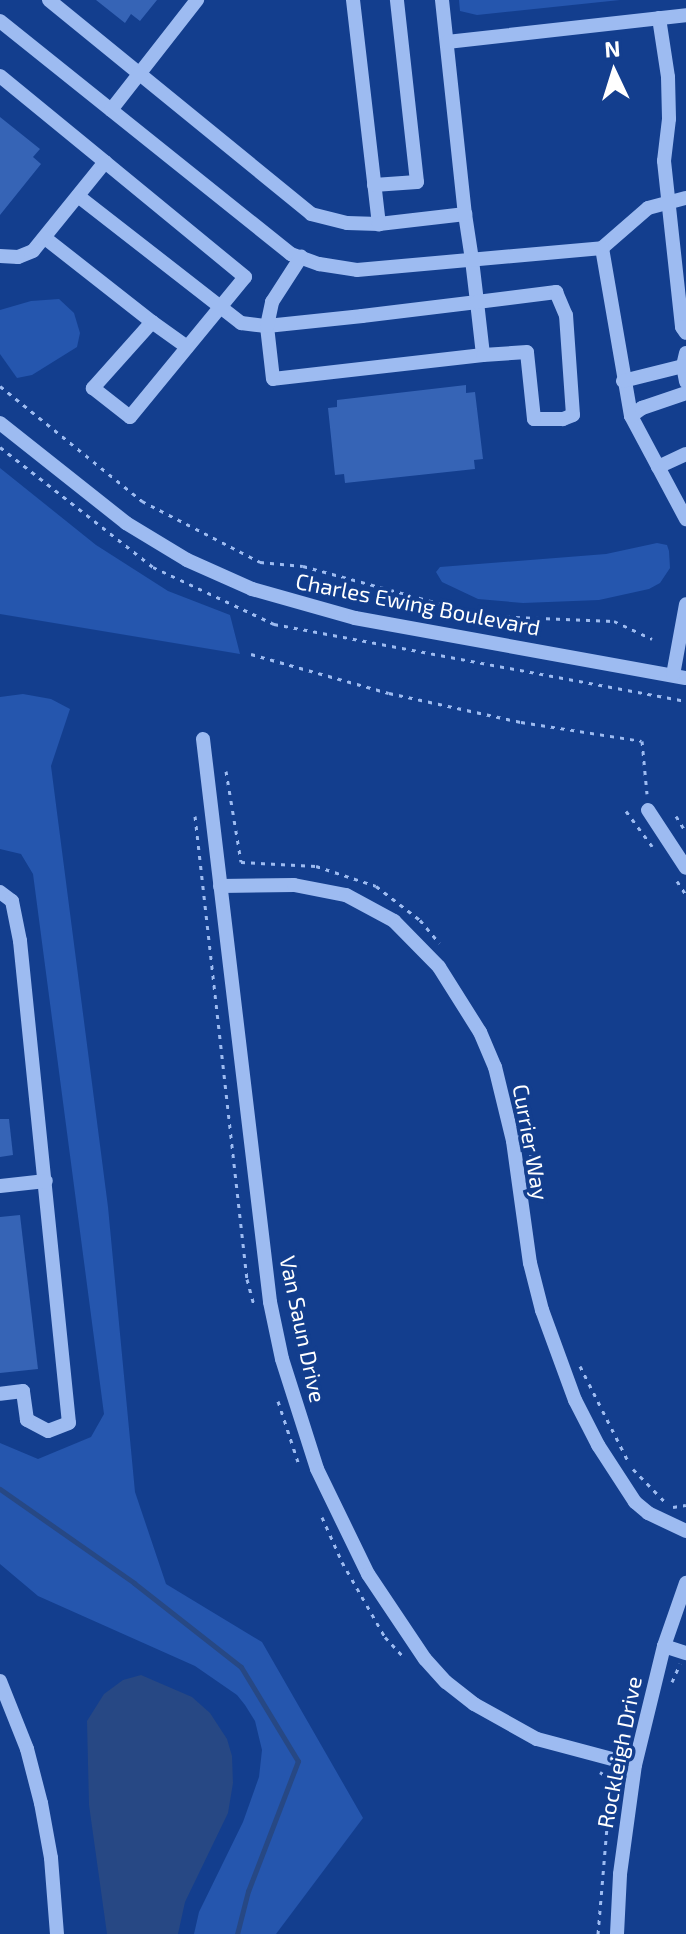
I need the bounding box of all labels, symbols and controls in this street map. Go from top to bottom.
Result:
north arrow [574,32,654,112]
text: N [603,35,621,62]
street label: Charles Ewing Boulevard [294,567,542,641]
street label: Currier Way [508,1082,554,1202]
street label: Van Saun Drive [275,1253,331,1405]
street label: Rockleigh Drive [591,1674,647,1830]

